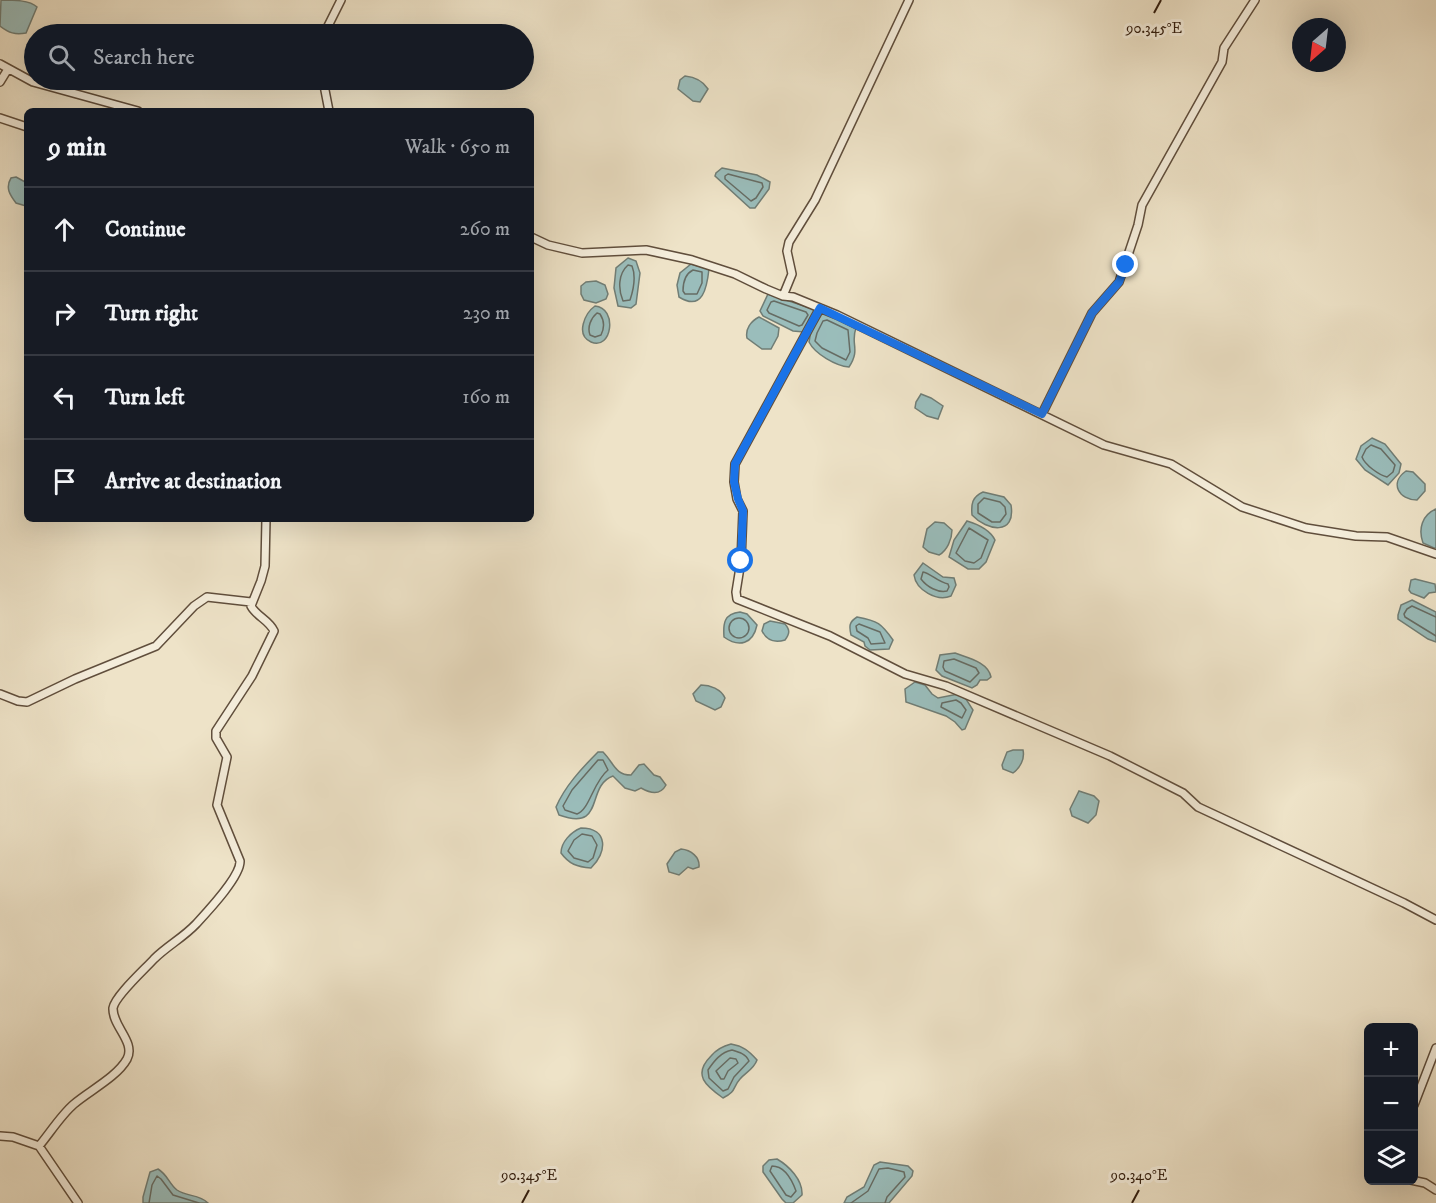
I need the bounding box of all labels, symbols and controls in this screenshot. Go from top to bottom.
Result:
north arrow [1292,18,1346,72]
text: 90.345°E [1125,19,1182,38]
search box [24,24,534,90]
icon: search [45,41,78,74]
text: Search here [93,44,195,71]
text: 9 min [48,131,106,164]
text: Walk · 650 m [405,135,510,160]
icon: ahead [48,213,81,246]
text: Continue [105,216,186,243]
text: 260 m [460,217,510,242]
route end [1112,251,1138,277]
icon: right [48,297,81,330]
text: Turn right [105,300,198,327]
text: 230 m [463,301,510,326]
icon: left [48,381,81,414]
text: Turn left [105,384,185,411]
text: 160 m [462,385,510,410]
icon: arrive [48,465,81,498]
text: Arrive at destination [105,468,282,495]
route start [727,547,753,573]
map controls [1364,1023,1418,1185]
button: + [1364,1023,1418,1077]
button: − [1364,1077,1418,1131]
button: layers [1364,1131,1418,1185]
text: 90.345°E [500,1166,557,1185]
text: 90.340°E [1110,1166,1168,1185]

